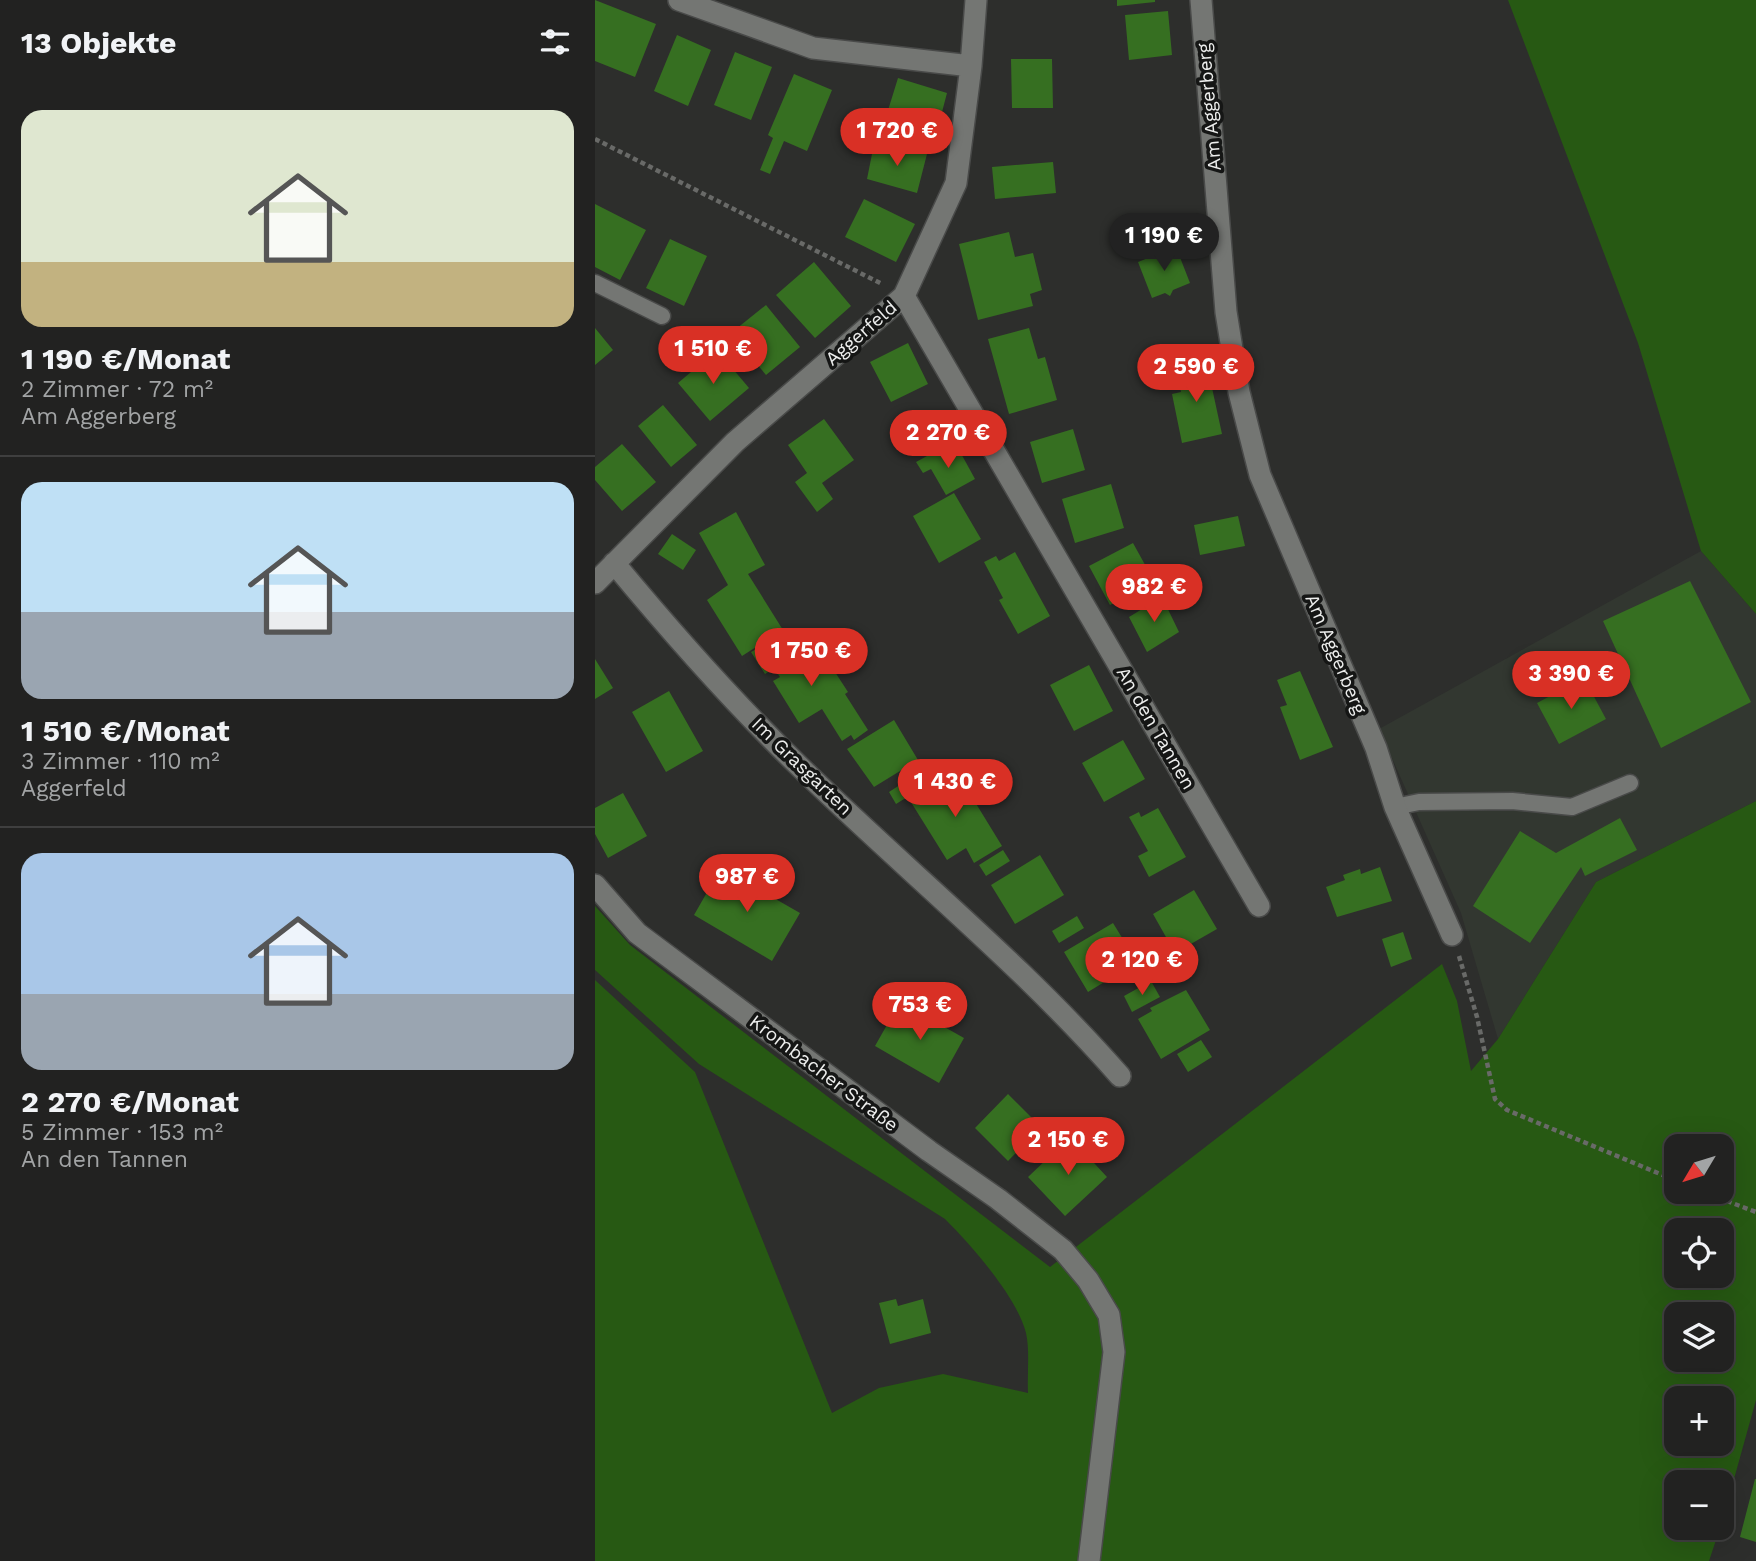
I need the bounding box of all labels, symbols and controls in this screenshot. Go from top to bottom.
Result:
icon: filters [536,23,574,61]
text: 13 Objekte [21,25,176,60]
street label: Am Aggerberg [1192,41,1226,172]
pin: 1 720 € [832,108,962,168]
text: 1 720 € [856,117,938,144]
icon: home [235,155,361,281]
pin: 1 190 € [1099,214,1229,273]
text: 1 190 € [1125,222,1203,249]
street label: Aggerfeld [820,296,902,370]
pin: 1 510 € [648,326,778,386]
text: 1 510 € [674,335,752,362]
text: 1 190 €/Monat [21,341,230,376]
pin: 2 590 € [1131,344,1261,404]
text: 2 590 € [1153,353,1239,380]
text: 2 Zimmer · 72 m² [21,376,213,403]
text: Am Aggerberg [21,403,176,430]
pin: 2 270 € [883,410,1013,470]
text: 2 270 € [906,419,990,446]
icon: home [235,527,361,653]
pin: 982 € [1105,564,1203,624]
text: 982 € [1121,573,1187,600]
street label: Am Aggerberg [1300,591,1372,718]
pin: 1 750 € [746,628,876,688]
text: 1 750 € [771,637,851,664]
pin: 3 390 € [1506,652,1636,711]
text: 3 390 € [1528,660,1614,687]
street label: An den Tannen [1112,663,1200,793]
street label: Im Grasgarten [747,712,857,820]
text: 1 510 €/Monat [21,713,230,748]
text: 3 Zimmer · 110 m² [21,748,220,775]
pin: 1 430 € [890,760,1020,819]
text: 1 430 € [914,768,996,795]
text: Aggerfeld [21,775,127,802]
pin: 987 € [698,855,796,914]
text: 987 € [715,863,779,890]
icon: home [235,898,361,1024]
pin: 2 120 € [1077,937,1207,997]
text: 2 120 € [1101,946,1183,973]
pin: 753 € [871,982,969,1042]
text: 753 € [888,991,952,1018]
street label: Krombacher Straße [745,1010,903,1136]
text: 2 270 €/Monat [21,1084,239,1119]
pin: 2 150 € [1003,1118,1133,1177]
text: 5 Zimmer · 153 m² [21,1119,223,1146]
text: 2 150 € [1028,1126,1108,1153]
north arrow [1664,1134,1734,1204]
map controls [1664,1134,1734,1540]
text: An den Tannen [21,1146,188,1173]
button: locate [1664,1218,1734,1288]
button: layers [1664,1302,1734,1372]
button: + [1664,1386,1734,1456]
button: − [1664,1470,1734,1540]

